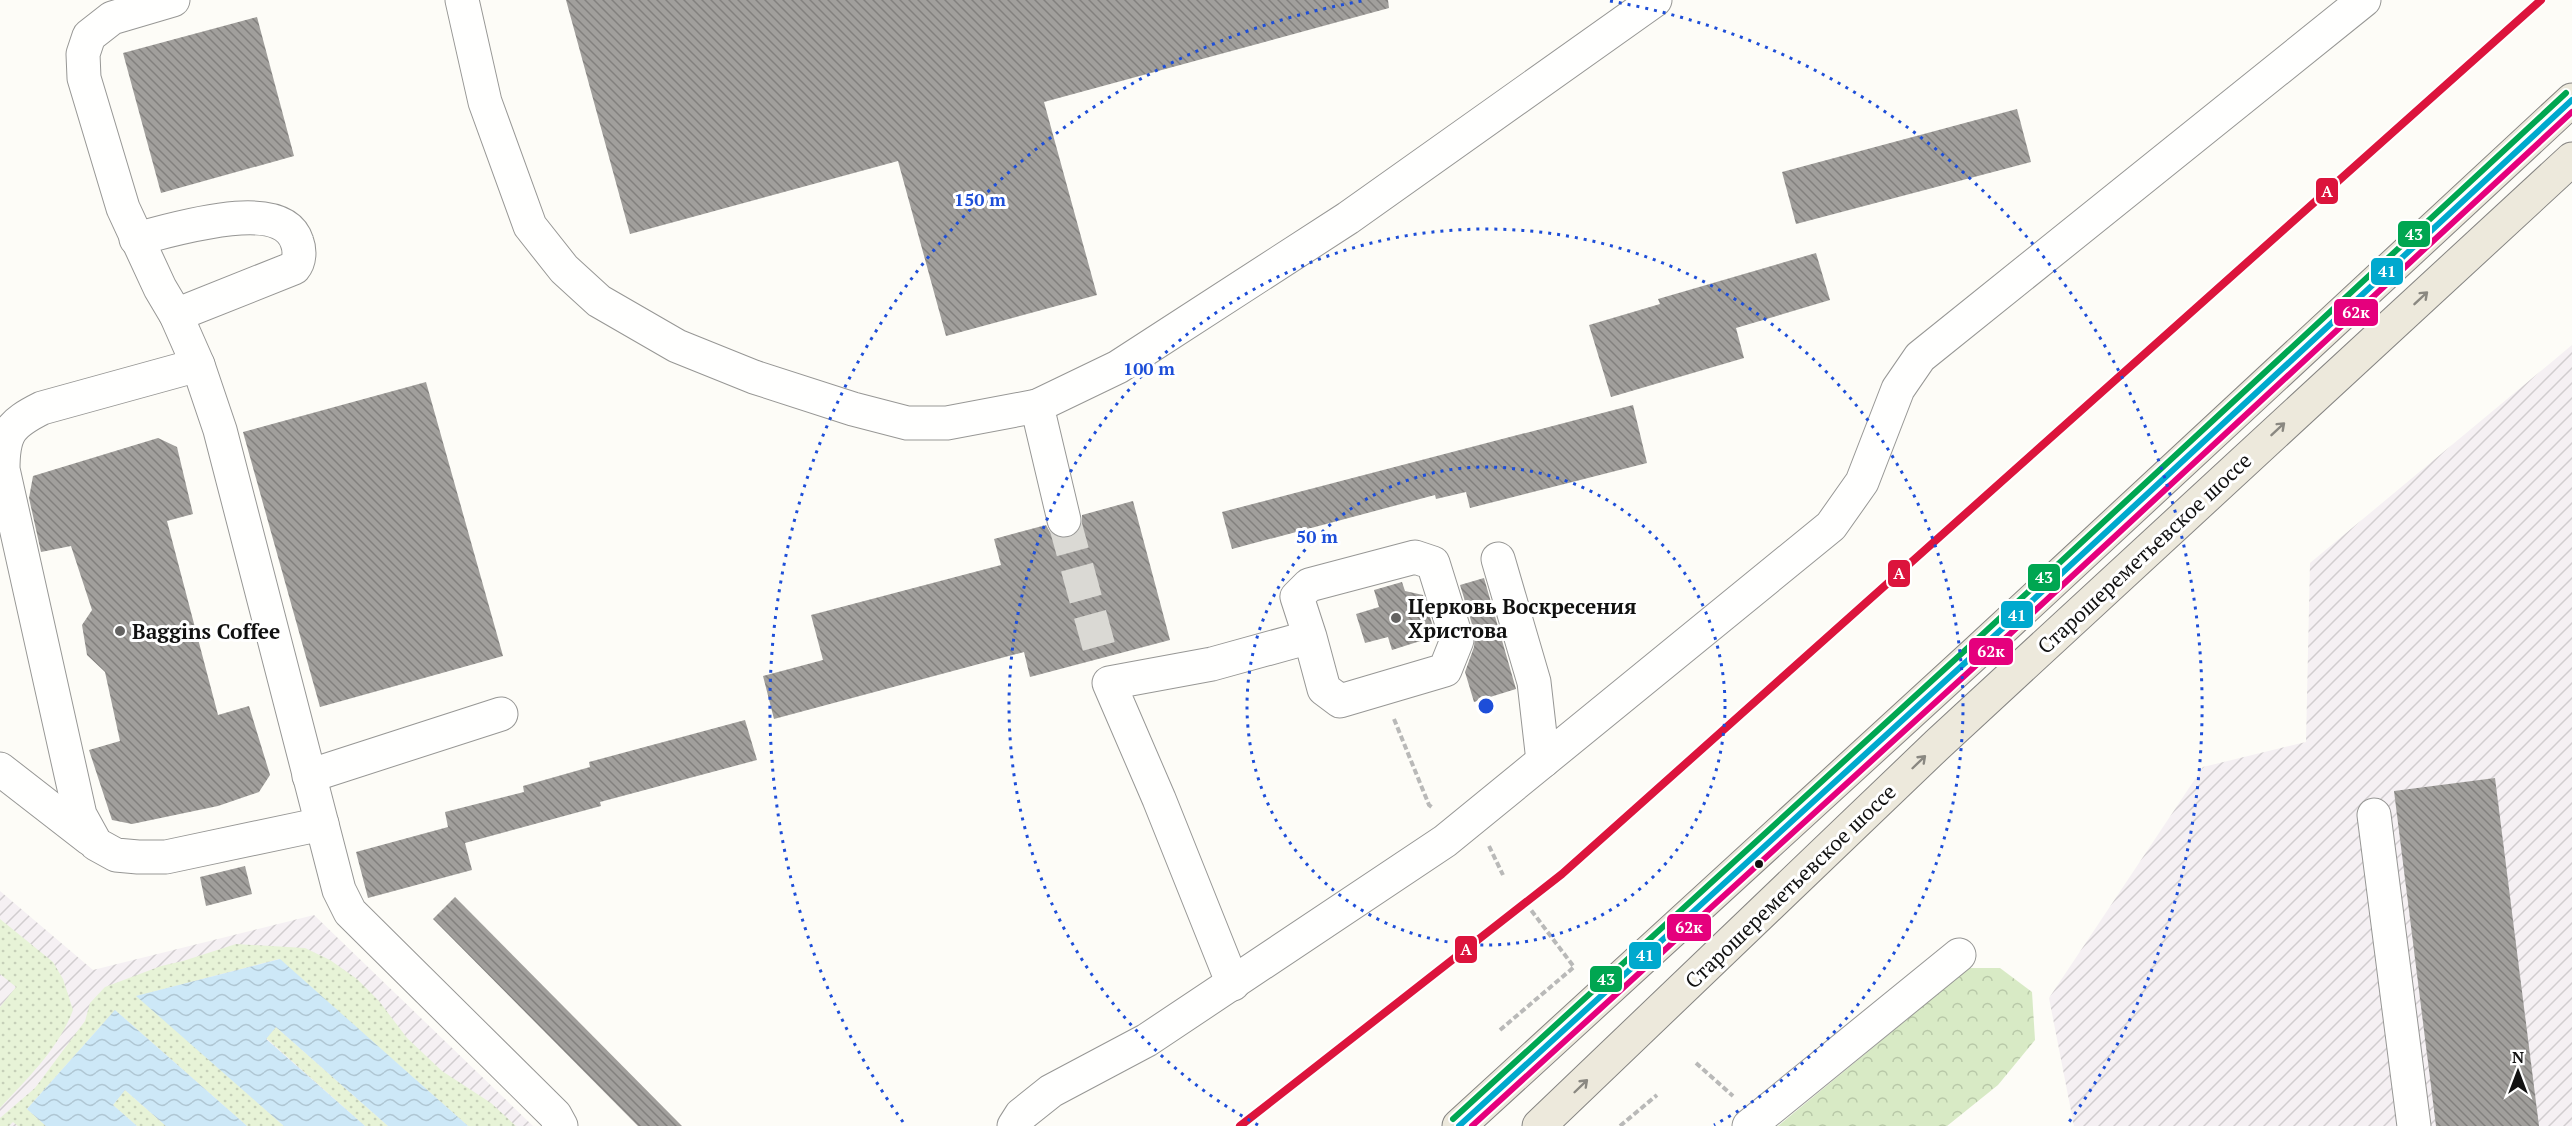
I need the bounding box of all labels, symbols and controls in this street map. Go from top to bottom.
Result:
line badge: A [2315,177,2339,205]
text: A [2321,180,2333,202]
text: 150 m [954,187,1006,211]
line badge: 43 [2397,220,2431,248]
text: 43 [2405,223,2423,245]
line badge: 41 [2370,257,2404,286]
text: 41 [2378,260,2396,282]
one-way arrow [2414,290,2429,305]
line badge: 62к [2333,298,2379,327]
text: 62к [2342,301,2370,323]
text: 100 m [1123,356,1175,380]
one-way arrow [2270,422,2285,436]
street label: Старошереметьевское шоссе [2031,446,2257,660]
text: 50 m [1296,524,1338,548]
line badge: A [1887,559,1911,588]
text: A [1893,562,1905,584]
line badge: 43 [2027,563,2061,592]
text: 43 [2035,566,2053,588]
place label: Церковь Воскресения Христова [1408,592,1636,644]
line badge: 41 [2000,600,2034,629]
text: 41 [2008,604,2026,626]
marker: Церковь Воскресения Христова [1389,611,1403,625]
place label: Baggins Coffee [132,617,280,645]
marker: Baggins Coffee [113,624,127,638]
line badge: 62к [1968,637,2014,666]
text: 62к [1977,640,2005,662]
centre of rings [1476,696,1496,716]
one-way arrow [1912,755,1927,769]
street label: Старошереметьевское шоссе [1678,778,1902,994]
unlabelled marker [1753,858,1765,870]
line badge: 62к [1666,913,1712,942]
text: 62к [1675,916,1703,938]
line badge: A [1454,935,1478,964]
text: A [1460,938,1472,960]
line badge: 41 [1628,941,1662,970]
text: 41 [1636,944,1654,966]
line badge: 43 [1589,965,1623,993]
text: 43 [1597,968,1615,990]
north arrow [2488,1042,2548,1102]
text: N [2512,1046,2524,1068]
one-way arrow [1574,1078,1589,1093]

